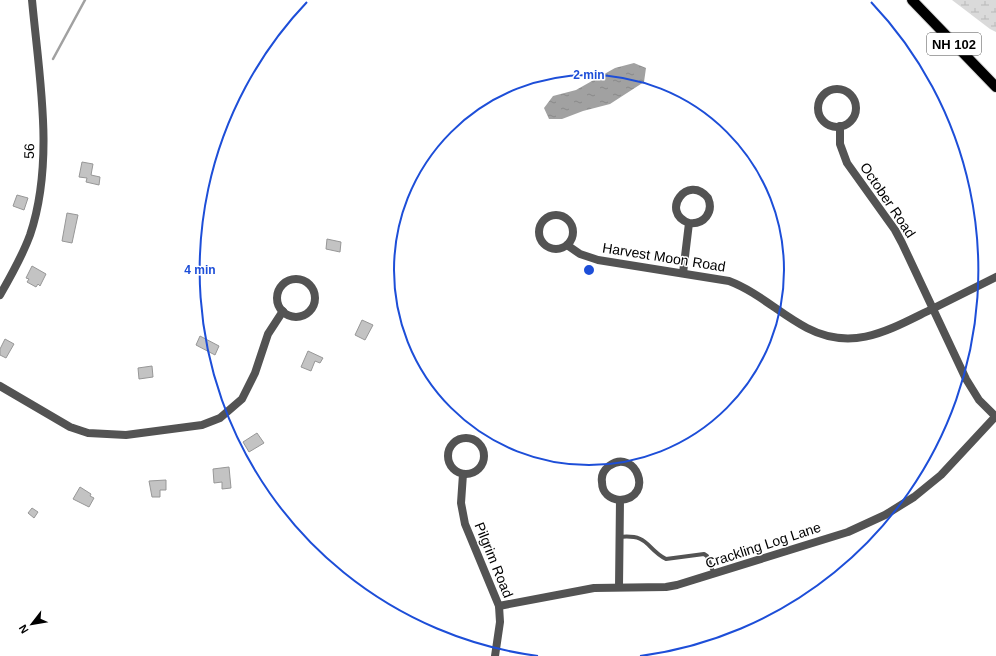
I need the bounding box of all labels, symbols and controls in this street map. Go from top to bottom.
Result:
road number: NH 102 [927,33,981,55]
text: 2 min [573,68,605,82]
street label: 56 [21,143,37,159]
street label: October Road [857,159,919,241]
street label: Harvest Moon Road [601,239,727,275]
text: 4 min [184,263,216,277]
centre of rings [582,263,596,277]
street label: Crackling Log Lane [703,519,823,571]
street label: Pilgrim Road [472,520,516,600]
north arrow [12,604,52,644]
text: N [16,623,31,636]

